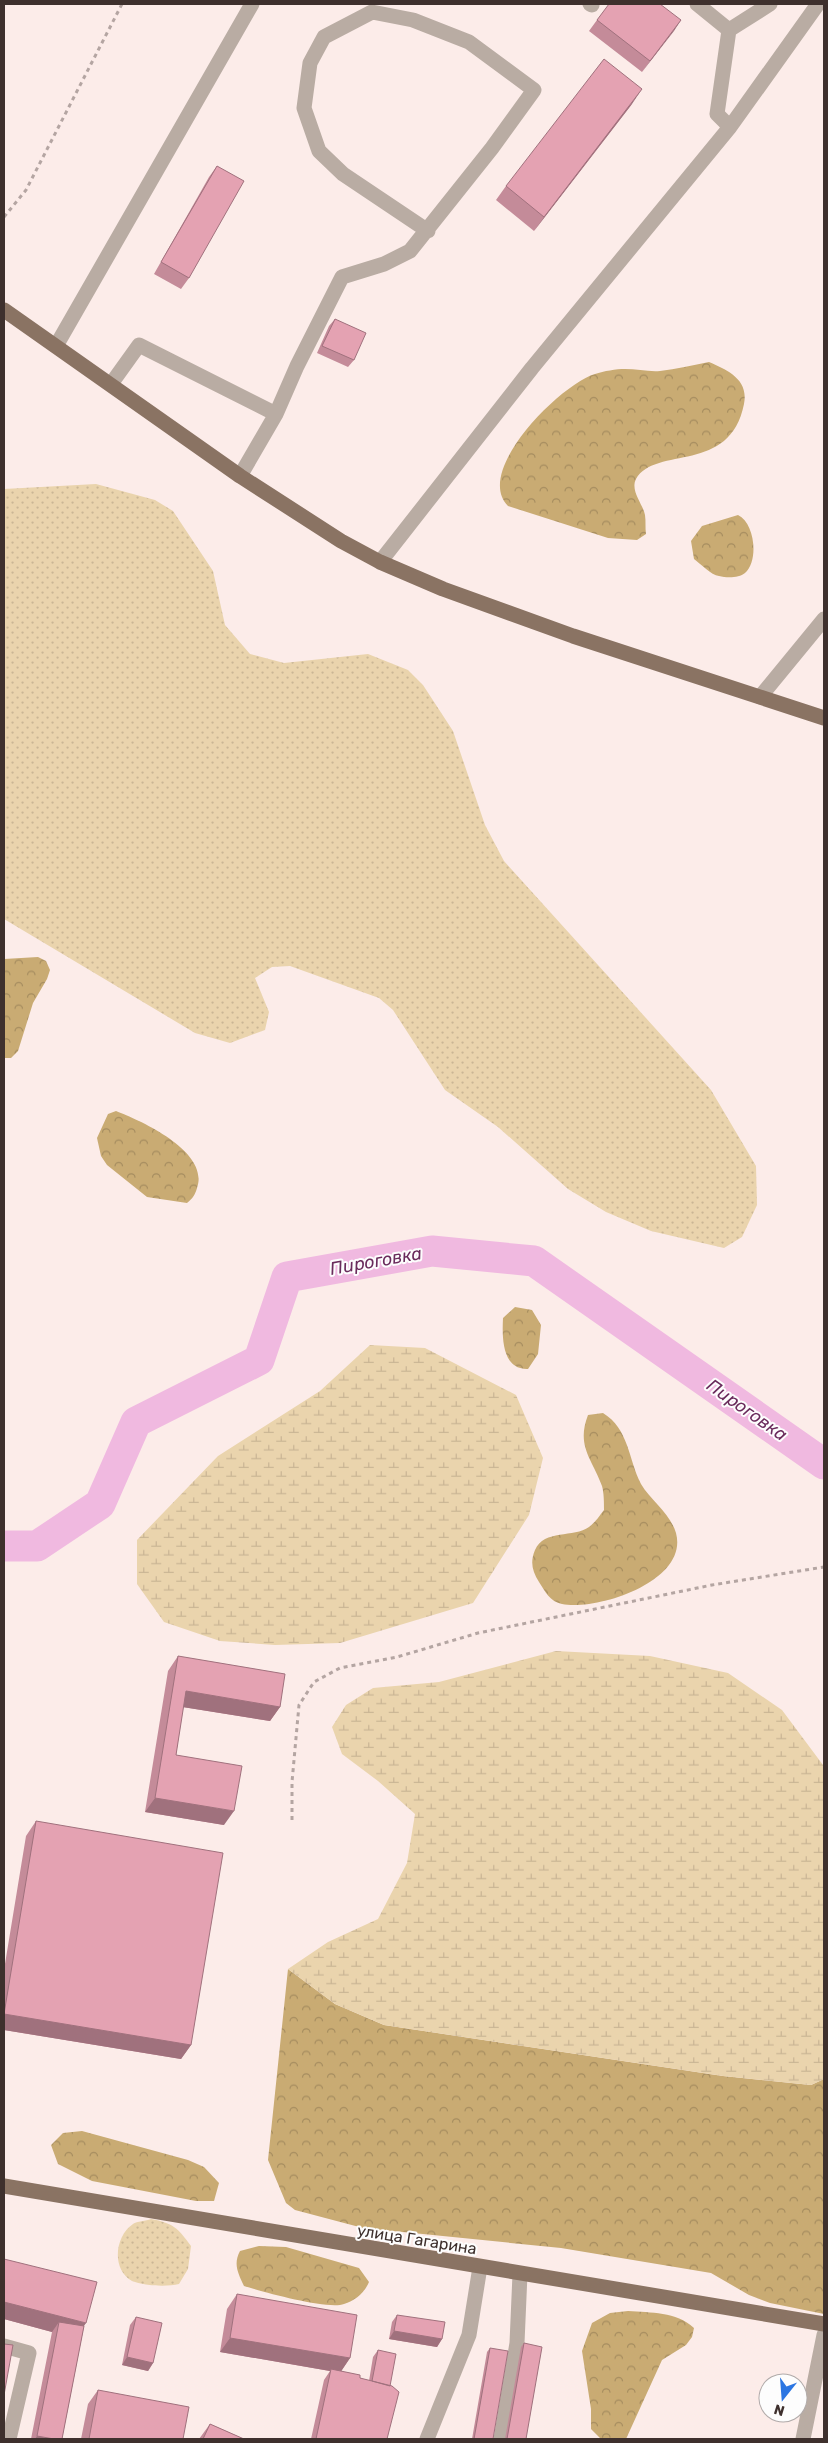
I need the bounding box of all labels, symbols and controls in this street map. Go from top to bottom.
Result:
water label: Пироговка [328,1242,424,1280]
water label: Пироговка [703,1374,792,1446]
street label: улица Гагарина [356,2221,478,2258]
north arrow [758,2373,808,2423]
text: N [772,2400,787,2420]

